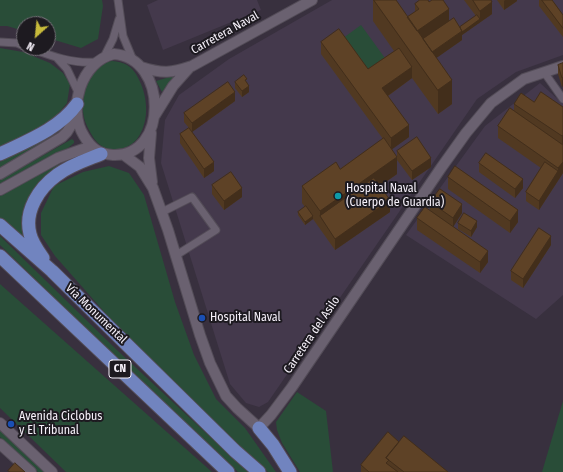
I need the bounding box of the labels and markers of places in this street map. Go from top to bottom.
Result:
place label: Hospital Naval (Cuerpo de Guardia) [346,182,444,210]
marker: Hospital Naval (Cuerpo de Guardia) [333,191,343,201]
place label: Hospital Naval [210,311,281,325]
marker: Hospital Naval [197,313,207,323]
place label: Avenida Ciclobus y El Tribunal [19,410,102,438]
marker: Avenida Ciclobus y El Tribunal [6,419,16,429]

